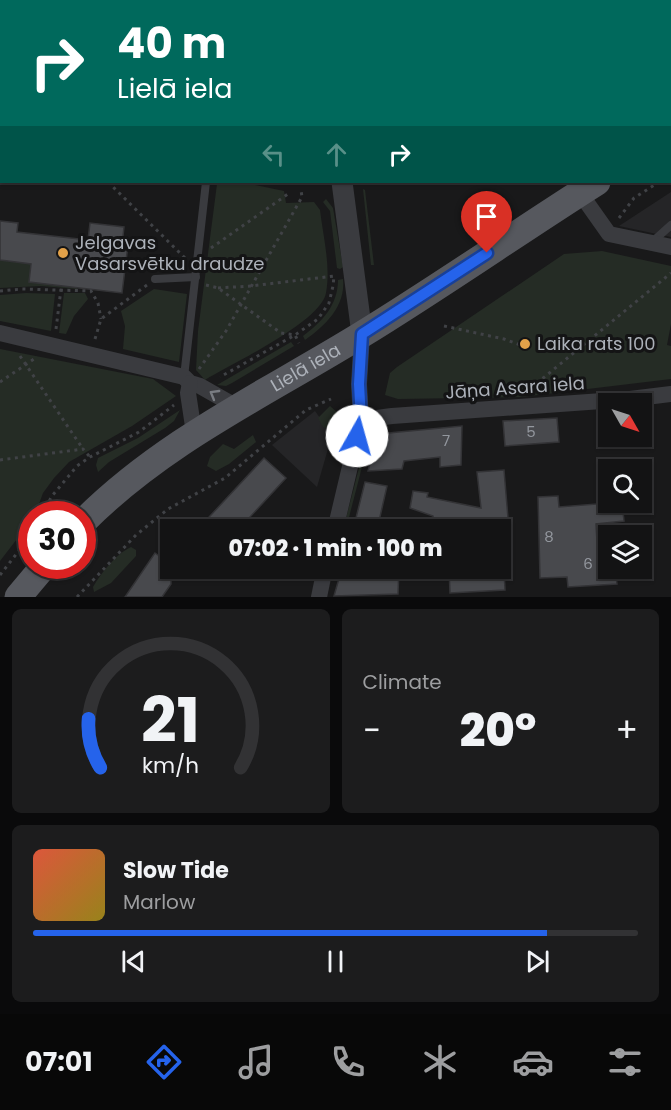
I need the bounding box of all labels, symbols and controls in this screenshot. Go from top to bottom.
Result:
text: 40 m [117,14,226,73]
icon: right [18,24,96,102]
text: Lielā iela [117,70,232,107]
icon: left [257,138,290,171]
icon: ahead [320,138,353,171]
icon: right [383,138,416,171]
pin [461,191,512,253]
icon: arrive [470,200,503,233]
place label: Jelgavas Vasarsvētku draudze [75,230,265,276]
marker: Jelgavas Vasarsvētku draudze [56,246,70,260]
place label: Laika rats 100 [537,331,656,356]
street label: Lielā iela [266,337,345,397]
marker: Laika rats 100 [518,337,532,351]
street label: Jāņa Asara iela [444,370,586,405]
one-way arrow [210,390,220,401]
north arrow [598,393,652,447]
map controls [598,393,652,579]
position arrow [325,404,389,468]
house number: 5 [526,421,536,442]
house number: 7 [442,430,450,451]
button: search [598,459,652,513]
speed limit sign: 30 [18,501,96,579]
button: layers [598,525,652,579]
house number: 8 [544,526,554,547]
text: 07:02 · 1 min · 100 m [229,533,442,564]
house number: 6 [583,553,593,574]
text: Climate [363,668,442,696]
text: 21 [141,676,200,764]
text: 20° [460,699,536,762]
text: − [363,707,381,754]
text: + [615,707,638,754]
text: km/h [142,750,199,781]
text: Slow Tide [123,855,229,886]
text: Marlow [123,888,195,916]
icon: previous [117,945,150,978]
icon: pause [319,945,352,978]
icon: next [521,945,554,978]
icon: directions [143,1041,185,1083]
icon: music [235,1041,277,1083]
icon: phone [327,1041,369,1083]
icon: climate [419,1041,461,1083]
icon: car [512,1041,554,1083]
icon: filters [604,1041,646,1083]
text: 07:01 [25,1043,93,1080]

